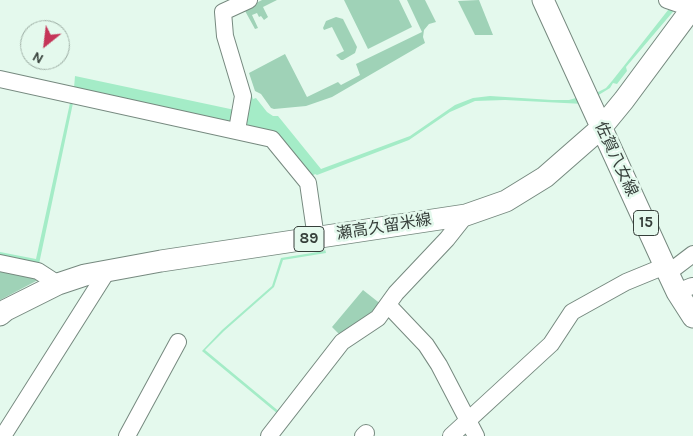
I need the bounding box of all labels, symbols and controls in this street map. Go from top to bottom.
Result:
north arrow [20,20,70,70]
text: N [29,48,46,68]
street label: 佐賀八女線 [590,119,642,199]
street label: 瀬高久留米線 [335,210,433,244]
road number: 15 [634,210,658,236]
road number: 89 [294,226,324,252]

